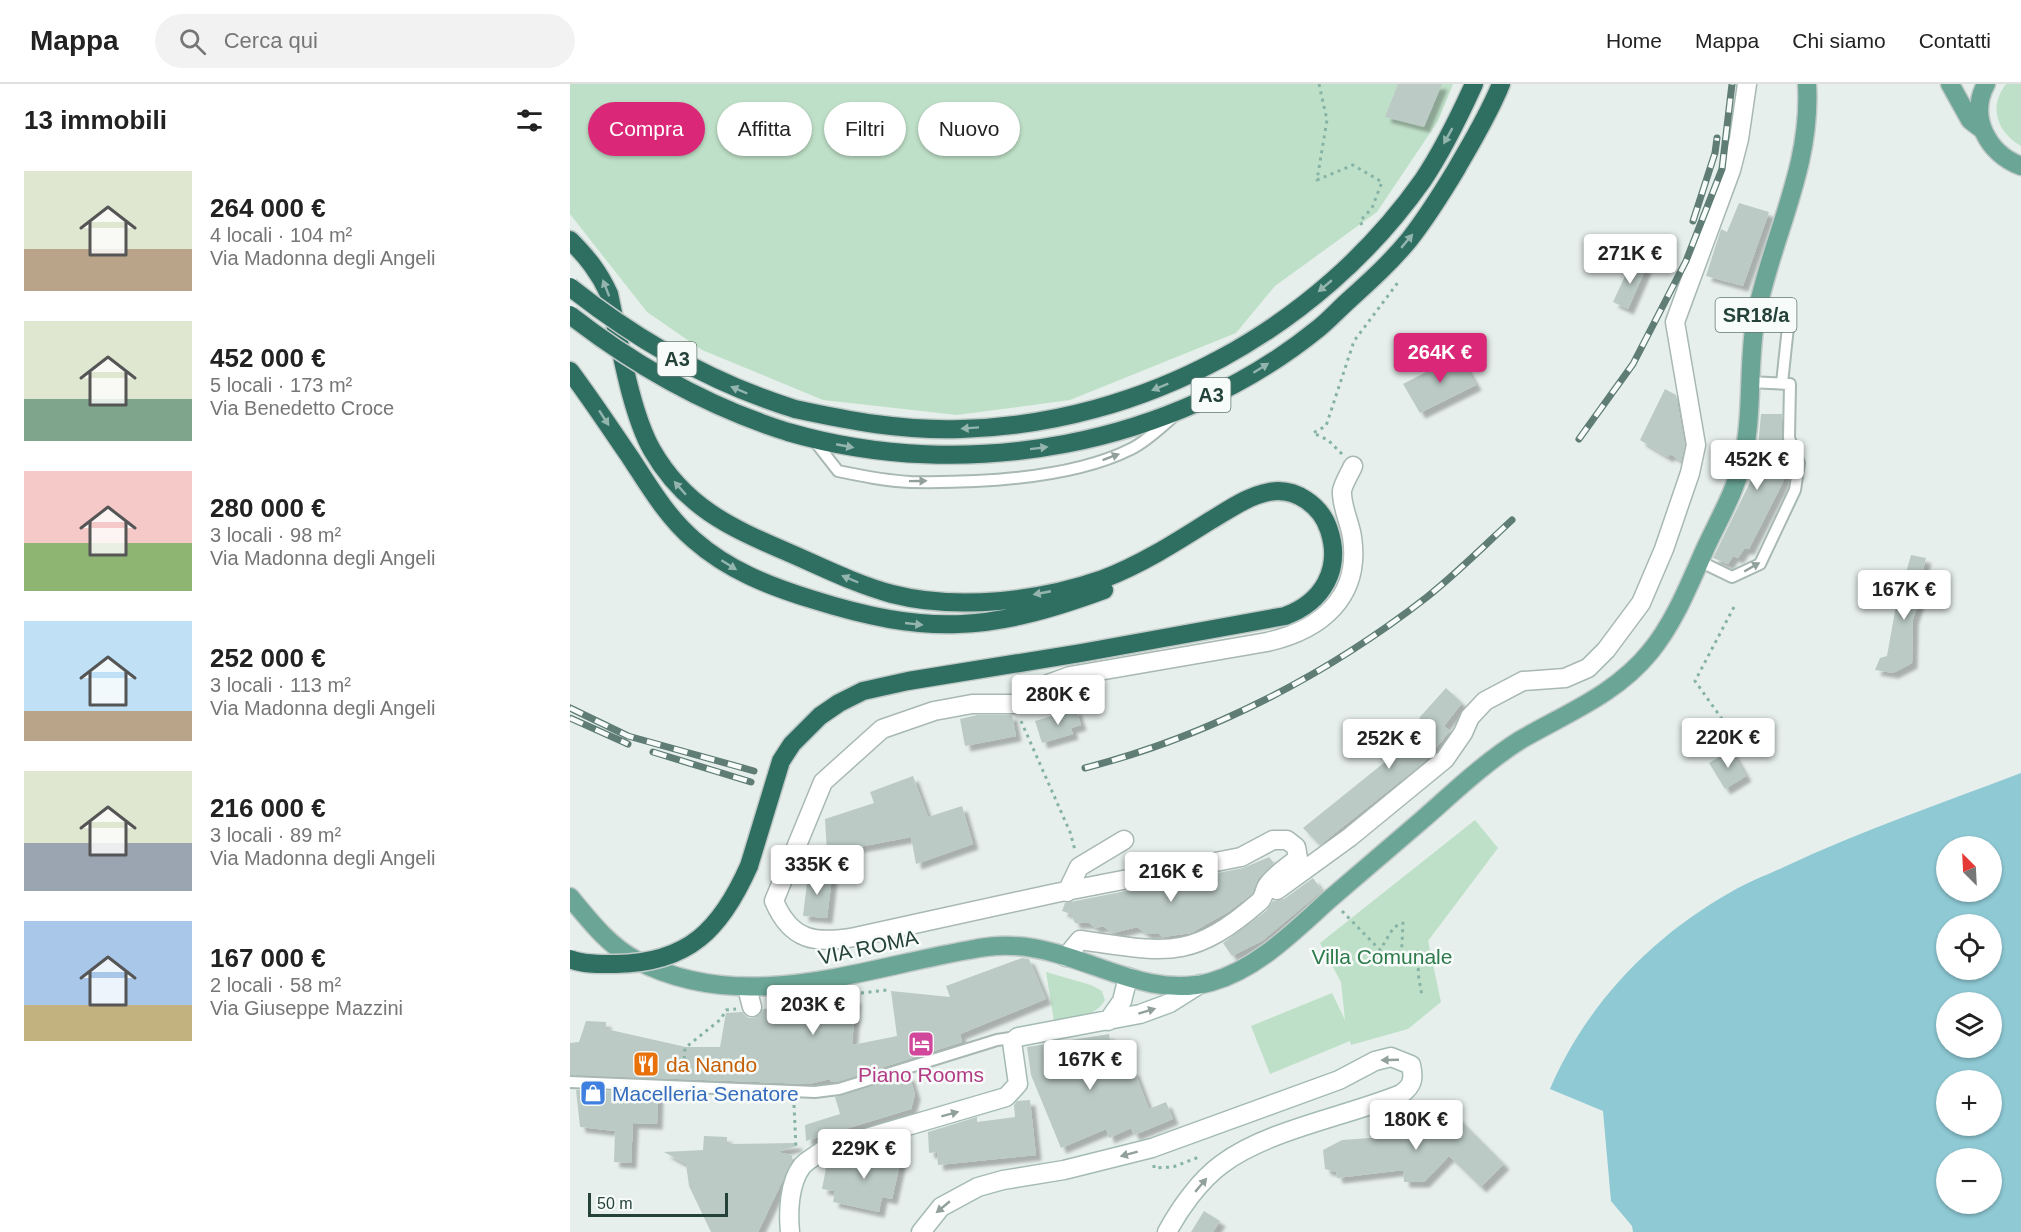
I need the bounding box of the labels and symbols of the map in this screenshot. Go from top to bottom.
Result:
one-way arrow [1443,128,1453,145]
one-way arrow [1401,233,1414,249]
pin: 271K € [1581,234,1679,285]
one-way arrow [601,279,610,297]
one-way arrow [1318,279,1333,292]
road number: SR18/a [1716,298,1796,332]
pin: 264K € [1391,333,1489,384]
road number: A3 [658,342,696,376]
one-way arrow [1253,363,1269,374]
road number: A3 [1192,378,1230,412]
one-way arrow [1150,383,1168,393]
one-way arrow [730,385,748,395]
one-way arrow [598,410,610,426]
one-way arrow [961,423,980,433]
pin: 452K € [1708,440,1806,491]
one-way arrow [836,442,855,451]
one-way arrow [1030,444,1049,453]
one-way arrow [1102,451,1120,461]
one-way arrow [909,476,928,486]
one-way arrow [674,481,687,496]
one-way arrow [721,559,738,570]
one-way arrow [1744,561,1760,572]
pin: 167K € [1855,570,1953,621]
one-way arrow [841,574,859,583]
one-way arrow [1032,589,1051,598]
one-way arrow [904,619,923,629]
pin: 280K € [1009,675,1107,726]
pin: 220K € [1679,718,1777,769]
pin: 252K € [1340,719,1438,770]
north arrow [1936,836,2002,902]
pin: 335K € [768,845,866,896]
pin: 216K € [1122,852,1220,903]
street label: VIA ROMA [816,925,920,969]
park label: Villa Comunale [1312,945,1452,968]
pin: 203K € [764,985,862,1036]
one-way arrow [1138,1006,1156,1015]
hotel icon: Piano Rooms [906,1029,936,1059]
pin: 167K € [1041,1040,1139,1091]
restaurant icon: da Nando [631,1049,661,1079]
place label: da Nando [666,1053,757,1076]
one-way arrow [1381,1055,1400,1064]
place label: Piano Rooms [858,1063,984,1086]
shop icon: Macelleria Senatore [578,1078,608,1108]
place label: Macelleria Senatore [612,1082,799,1105]
pin: 180K € [1367,1100,1465,1151]
one-way arrow [941,1109,959,1119]
pin: 229K € [815,1129,913,1180]
one-way arrow [1120,1150,1138,1159]
one-way arrow [1195,1177,1207,1192]
scale bar [588,1190,728,1218]
one-way arrow [935,1200,951,1213]

